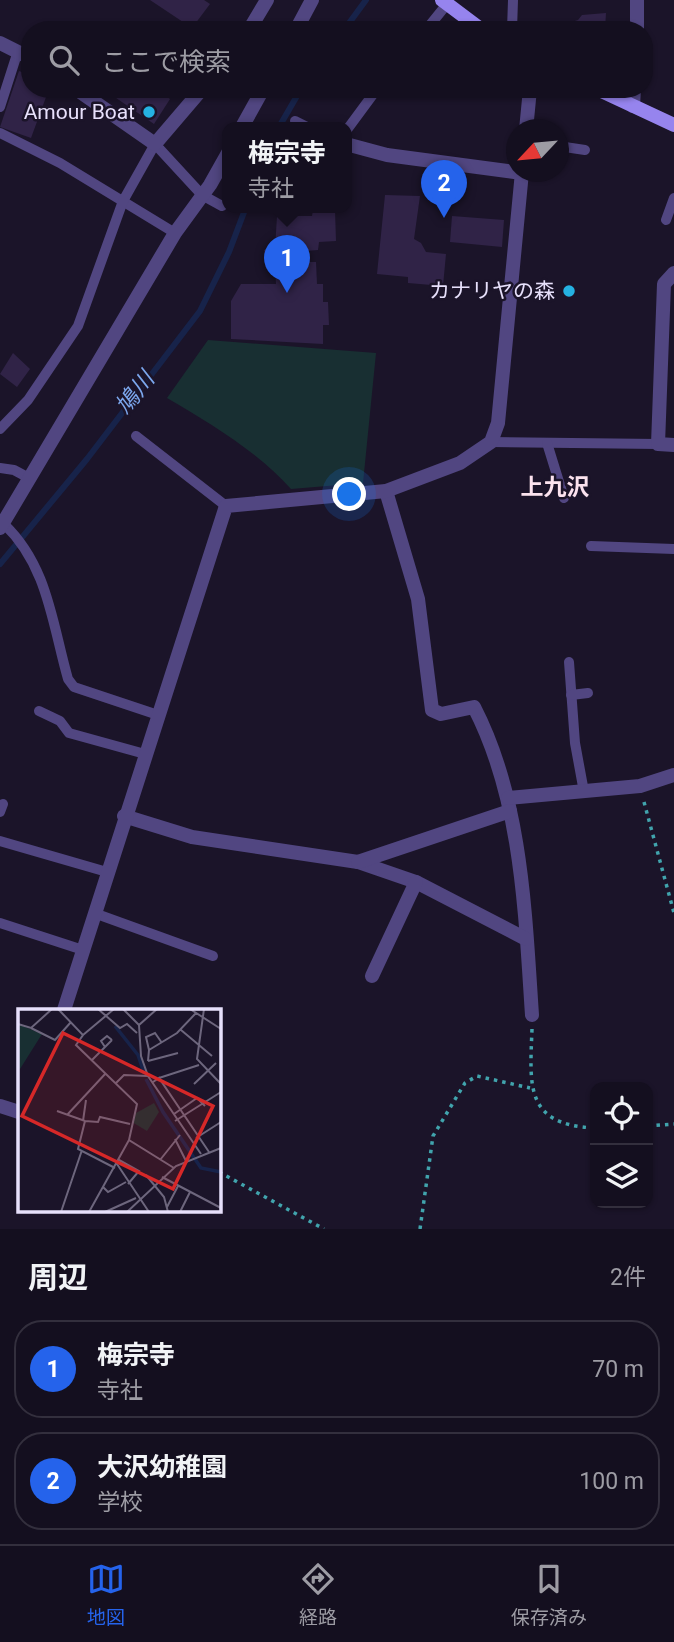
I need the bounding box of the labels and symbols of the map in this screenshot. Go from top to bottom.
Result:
place label: Amour Boat [24,100,135,124]
marker: Amour Boat [141,104,157,120]
north arrow [506,119,569,182]
pin: 2 [421,160,467,218]
pin: 1 [264,235,310,293]
place label: カナリヤの森 [429,279,555,303]
marker: カナリヤの森 [561,283,577,299]
water label: 鳩川 [110,364,162,419]
district label: 上九沢 [521,474,590,501]
your location [332,477,366,511]
inset map [18,1009,220,1212]

